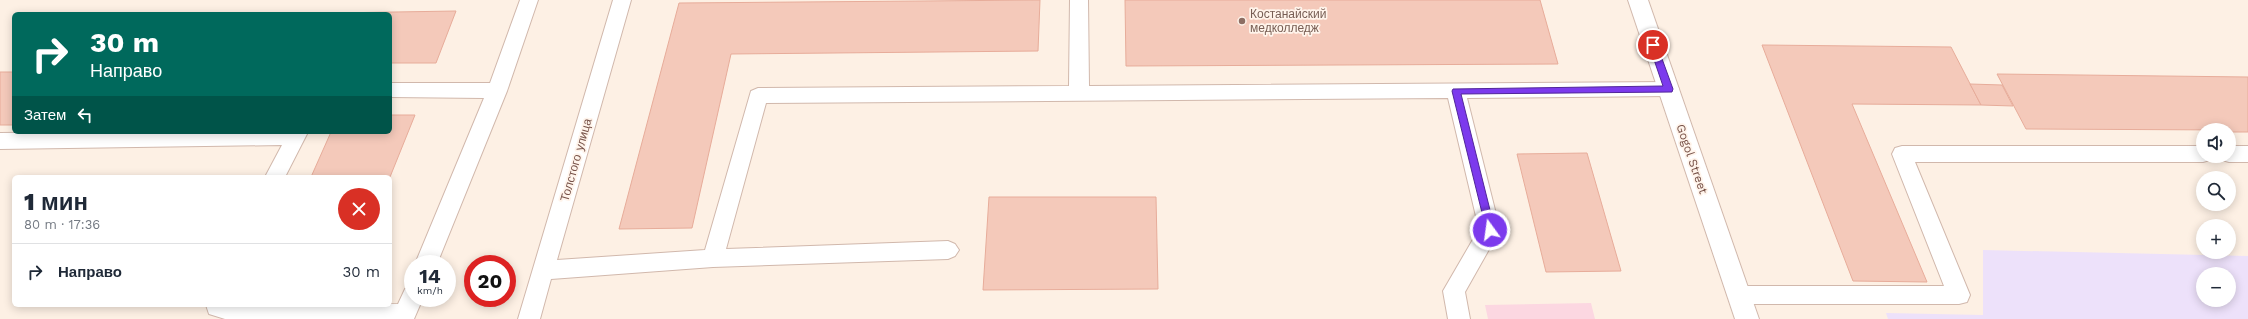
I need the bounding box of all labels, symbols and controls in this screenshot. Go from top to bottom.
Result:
place label: Костанайский медколледж [1250,7,1326,35]
marker: Костанайский медколледж [1237,16,1247,26]
text: 30 m [90,26,159,59]
icon: right [24,28,76,80]
pin [1636,28,1670,62]
icon: arrive [1642,34,1664,56]
text: Направо [90,60,162,81]
icon: left [74,104,96,126]
text: Затем [24,106,66,124]
street label: Толстого улица [557,117,595,203]
street label: Gogol Street [1674,122,1710,196]
map controls [2196,123,2236,307]
button: sound [2196,123,2236,163]
button: search [2196,171,2236,211]
text: 1 мин [24,188,88,216]
button: close [338,188,380,230]
position arrow [1469,209,1511,251]
text: 80 m · 17:36 [24,217,100,232]
button: + [2196,219,2236,259]
speed limit sign: 20 [464,255,516,307]
icon: right [24,261,46,283]
text: Направо [58,263,122,281]
text: 30 m [343,263,380,281]
text: 14 [419,264,441,288]
button: − [2196,267,2236,307]
text: km/h [417,285,443,296]

